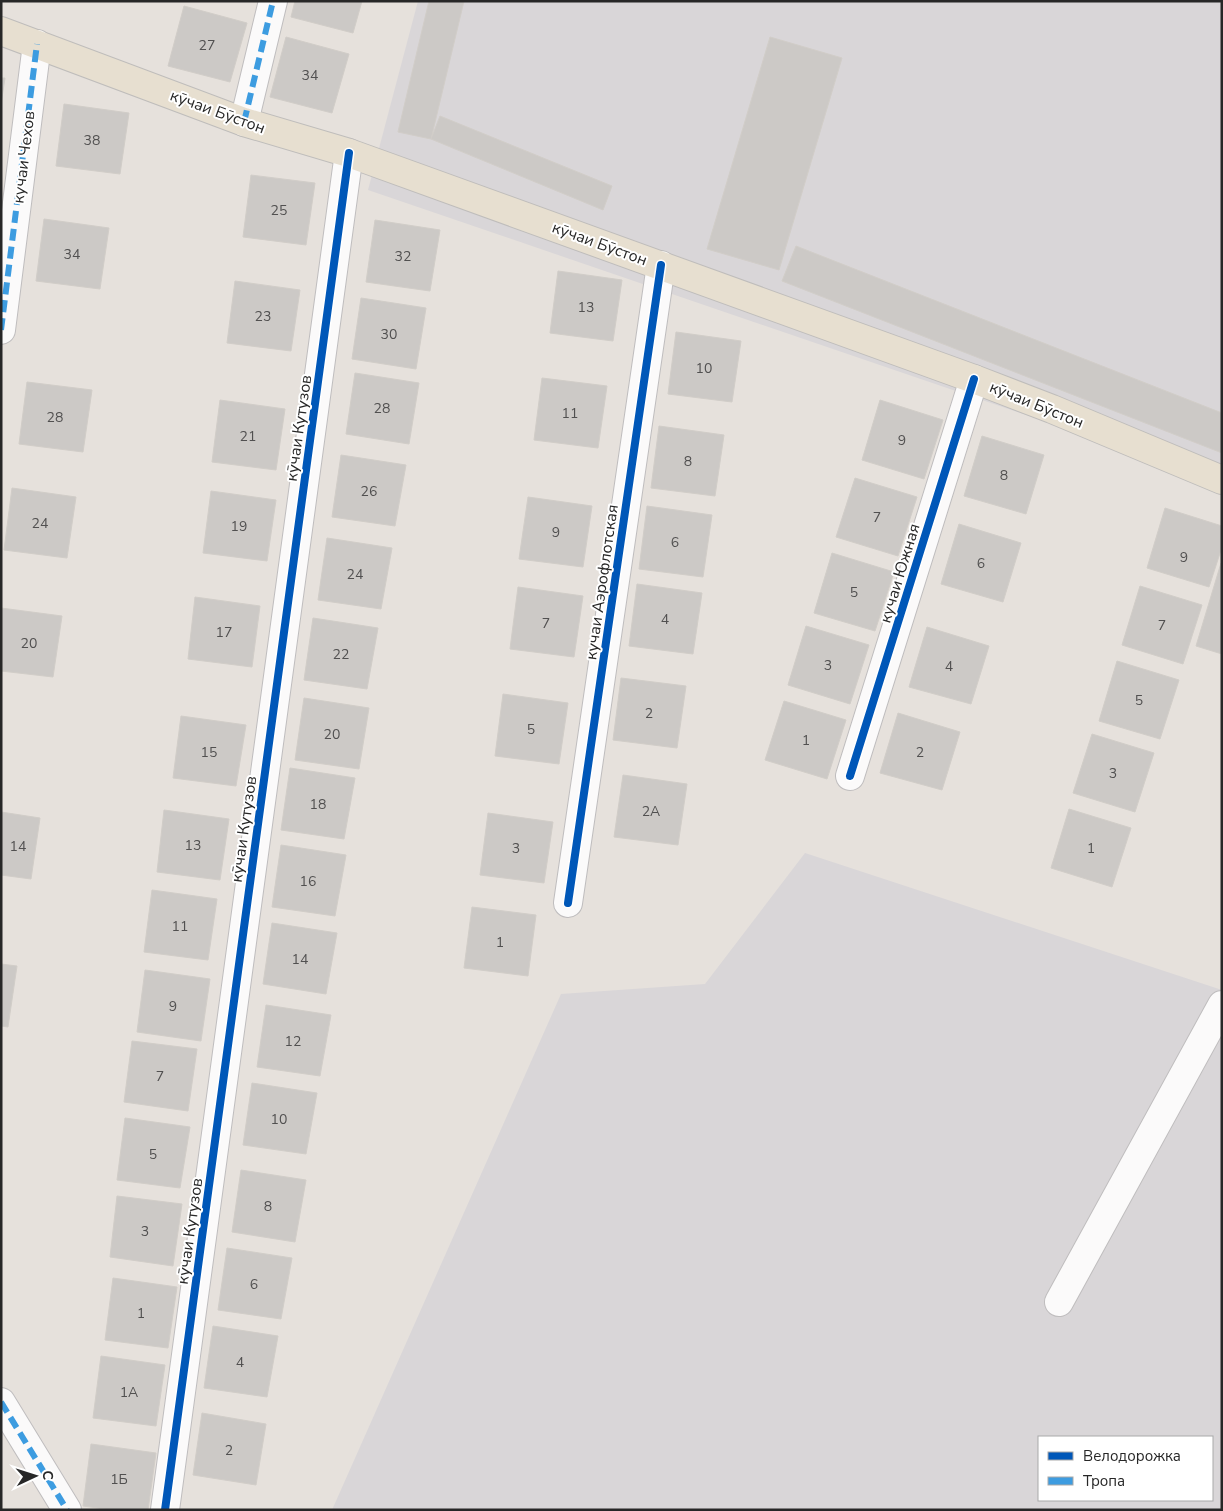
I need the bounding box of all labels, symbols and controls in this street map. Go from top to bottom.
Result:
house number: 27 [199,36,215,55]
house number: 34 [302,66,318,85]
street label: кӯчаи Бӯстон [167,85,268,139]
street label: кучаи Чехов [7,109,41,205]
house number: 38 [84,131,100,150]
house number: 25 [271,201,287,220]
street label: кӯчаи Бӯстон [549,217,650,271]
house number: 34 [64,245,80,264]
house number: 32 [395,247,411,266]
house number: 13 [578,298,594,317]
house number: 23 [255,307,271,326]
house number: 30 [381,325,397,344]
house number: 10 [696,359,712,378]
street label: кӯчаи Кутузов [281,373,317,483]
street label: кӯчаи Бӯстон [986,376,1087,434]
house number: 28 [374,399,390,418]
house number: 11 [562,404,578,423]
house number: 28 [47,408,63,427]
house number: 21 [240,427,256,446]
house number: 9 [898,431,906,450]
house number: 8 [684,452,692,471]
house number: 8 [1000,466,1008,485]
house number: 26 [361,482,377,501]
street label: кучаи Аэрофлотская [580,503,624,661]
house number: 7 [873,508,881,527]
house number: 24 [32,514,48,533]
house number: 19 [231,517,247,536]
street label: кучаи Южная [874,521,926,626]
house number: 9 [552,523,560,542]
house number: 6 [671,533,679,552]
house number: 9 [1180,548,1188,567]
house number: 6 [977,554,985,573]
house number: 24 [347,565,363,584]
house number: 5 [850,583,858,602]
house number: 4 [661,610,669,629]
house number: 7 [542,614,550,633]
house number: 7 [1158,616,1166,635]
house number: 17 [216,623,232,642]
house number: 20 [21,634,37,653]
house number: 22 [333,645,349,664]
house number: 3 [824,656,832,675]
house number: 4 [945,657,953,676]
house number: 5 [1135,691,1143,710]
house number: 2 [645,704,653,723]
house number: 5 [527,720,535,739]
house number: 20 [324,725,340,744]
house number: 1 [802,731,810,750]
house number: 15 [201,743,217,762]
house number: 2 [916,743,924,762]
house number: 3 [1109,764,1117,783]
street label: кӯчаи Кутузов [226,774,262,884]
house number: 18 [310,795,326,814]
house number: 2А [642,802,660,821]
house number: 13 [185,836,201,855]
house number: 14 [10,837,26,856]
house number: 3 [512,839,520,858]
house number: 1 [1087,839,1095,858]
house number: 16 [300,872,316,891]
house number: 11 [172,917,188,936]
house number: 1 [496,933,504,952]
house number: 14 [292,950,308,969]
house number: 9 [169,997,177,1016]
house number: 12 [285,1032,301,1051]
house number: 7 [156,1067,164,1086]
house number: 10 [271,1110,287,1129]
house number: 5 [149,1145,157,1164]
street label: кӯчаи Кутузов [172,1176,208,1286]
house number: 8 [264,1197,272,1216]
house number: 3 [141,1222,149,1241]
house number: 6 [250,1275,258,1294]
house number: 1 [137,1304,145,1323]
house number: 4 [236,1353,244,1372]
house number: 1А [120,1383,138,1402]
legend [1038,1436,1213,1501]
house number: 2 [225,1441,233,1460]
text: Велодорожка [1083,1446,1181,1466]
north arrow [10,1451,60,1501]
text: С [38,1470,57,1481]
house number: 1Б [110,1470,128,1489]
text: Тропа [1083,1471,1125,1491]

